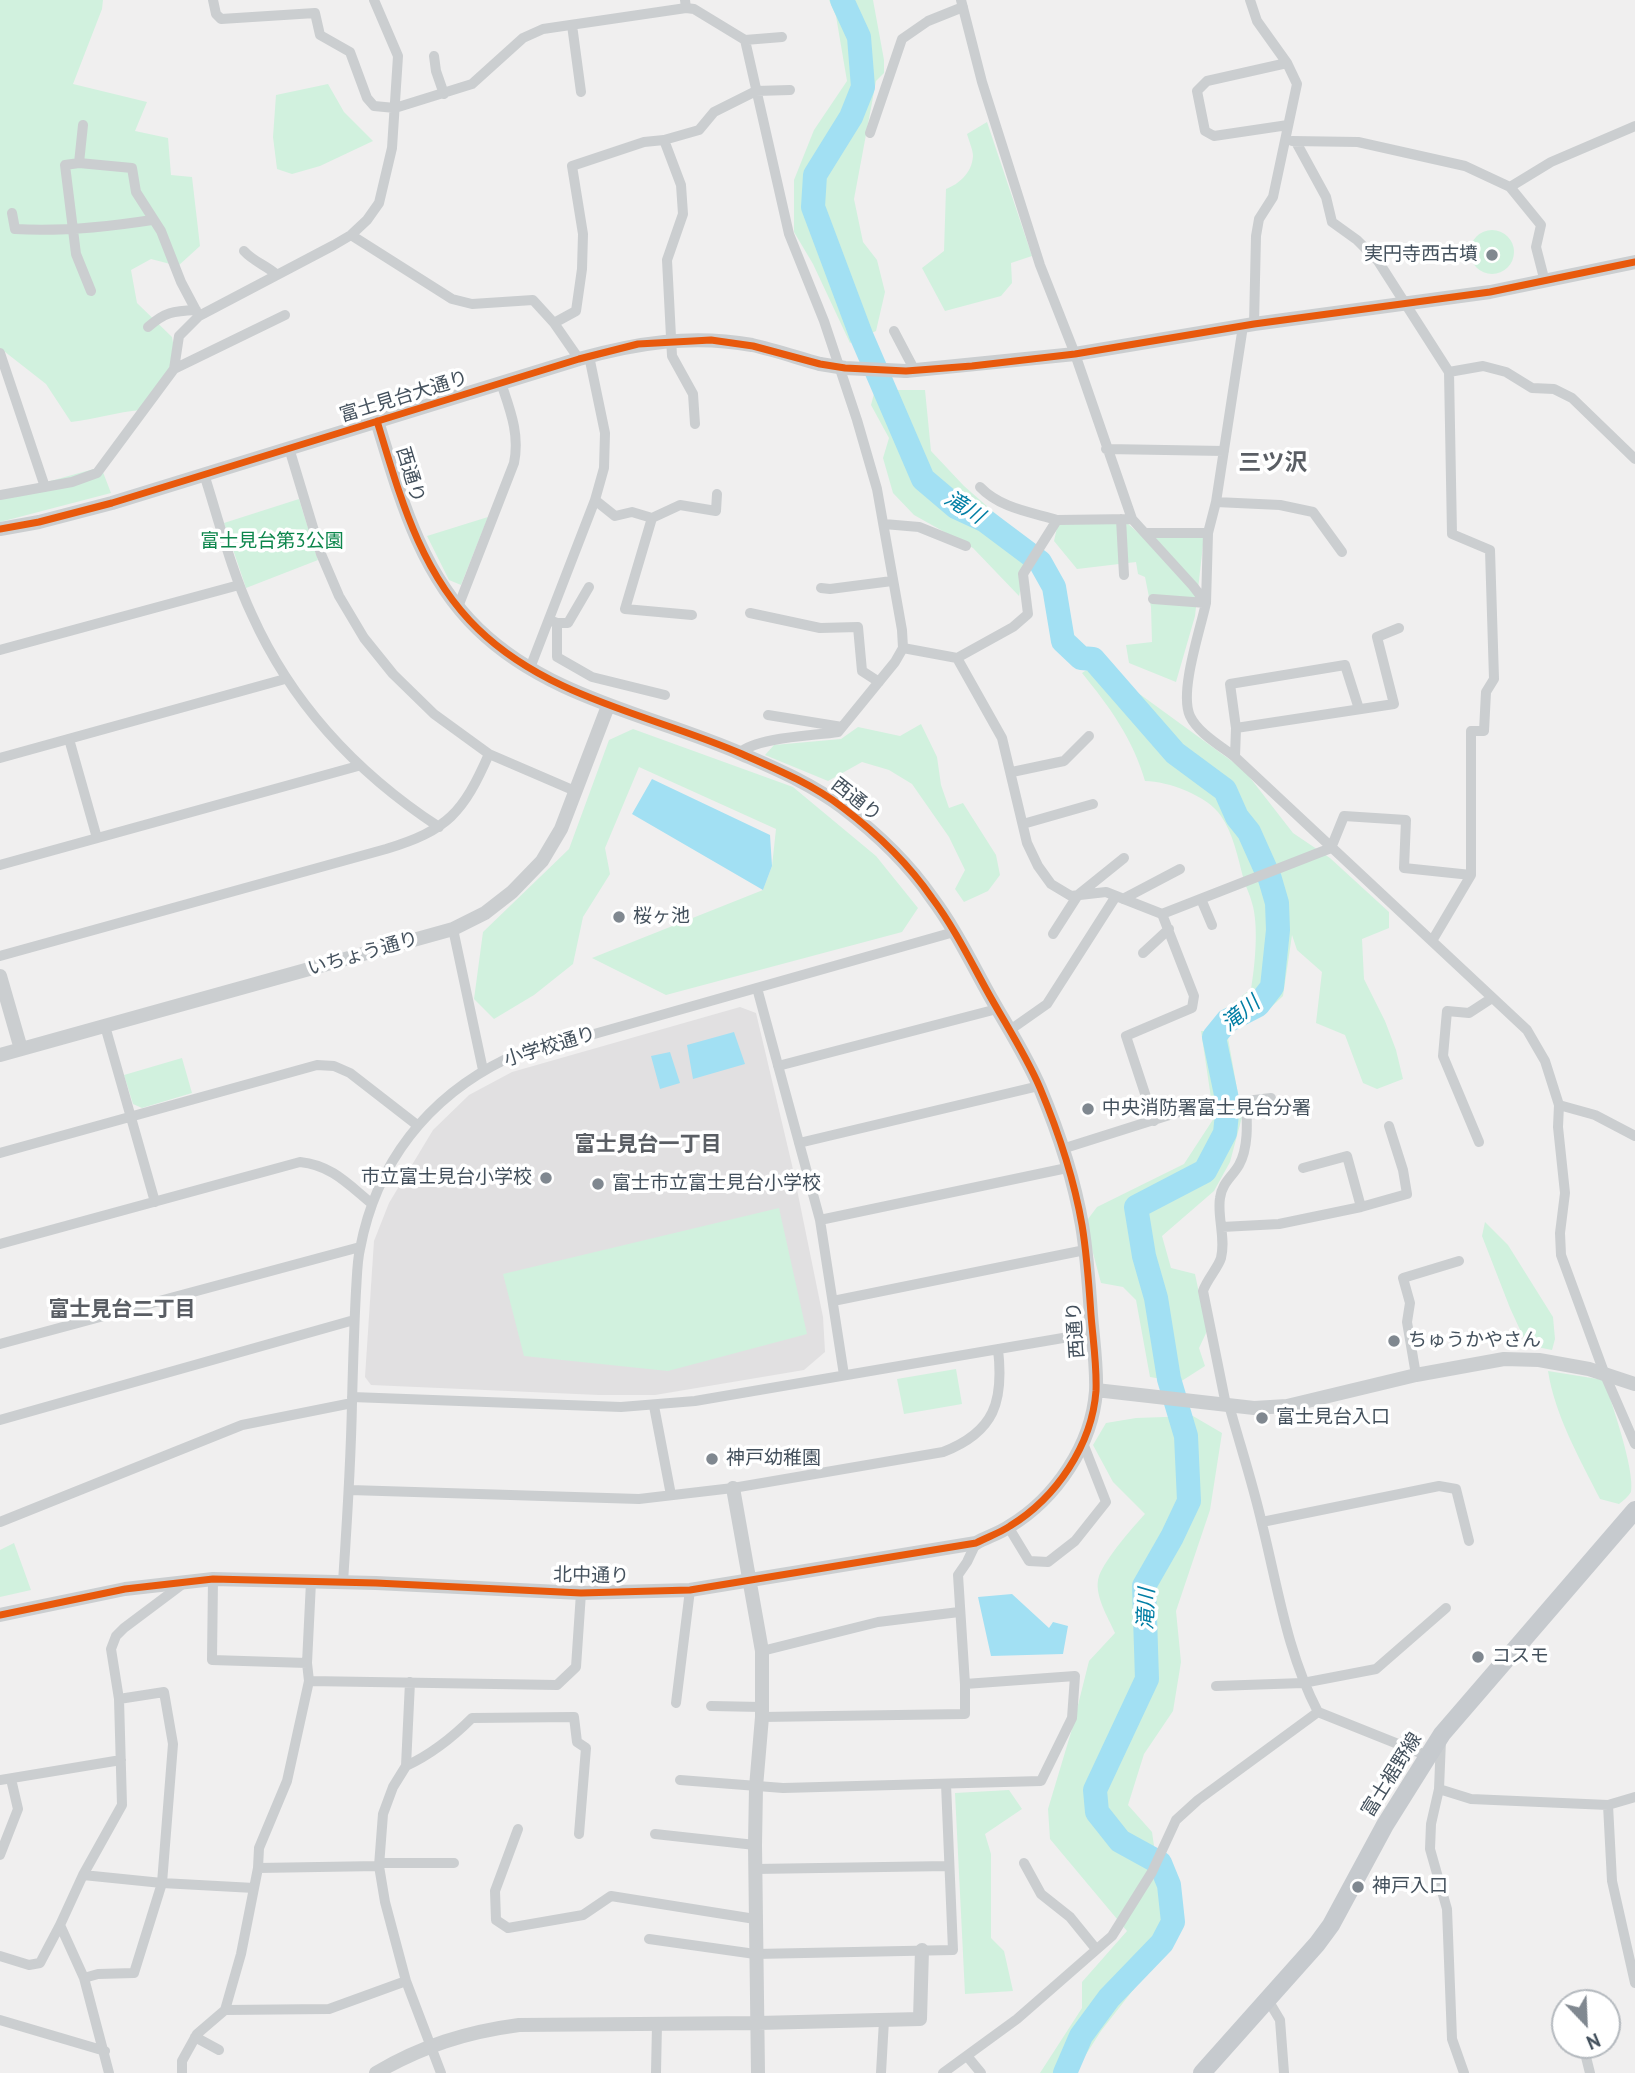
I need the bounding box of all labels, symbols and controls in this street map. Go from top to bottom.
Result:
place label: 実円寺西古墳 [1364,244,1478,266]
marker: 実円寺西古墳 [1484,247,1500,263]
street label: 富士見台大通り [337,367,471,427]
street label: 西通り [391,444,429,506]
district label: 三ツ沢 [1239,449,1307,477]
water label: 滝川 [940,486,988,530]
park label: 富士見台第3公園 [200,531,344,553]
street label: 西通り [827,773,885,827]
place label: 桜ヶ池 [633,906,690,928]
marker: 桜ヶ池 [611,909,627,925]
street label: いちょう通り [305,927,421,981]
water label: 滝川 [1217,991,1265,1037]
street label: 小学校通り [501,1022,599,1072]
place label: 中央消防署富士見台分署 [1102,1098,1311,1120]
marker: 中央消防署富士見台分署 [1080,1101,1096,1117]
district label: 富士見台一丁目 [575,1132,721,1158]
place label: 市立富士見台小学校 [361,1167,532,1189]
marker: 市立富士見台小学校 [538,1170,554,1186]
place label: 富士市立富士見台小学校 [612,1173,821,1195]
marker: 富士市立富士見台小学校 [590,1176,606,1192]
district label: 富士見台二丁目 [49,1297,195,1323]
street label: 西通り [1063,1301,1089,1359]
place label: ちゅうかやさん [1408,1330,1541,1352]
marker: ちゅうかやさん [1386,1333,1402,1349]
place label: 富士見台入口 [1276,1407,1390,1429]
marker: 富士見台入口 [1254,1410,1270,1426]
place label: 神戸幼稚園 [726,1448,821,1470]
marker: 神戸幼稚園 [704,1451,720,1467]
street label: 北中通り [553,1564,629,1588]
water label: 滝川 [1134,1588,1160,1630]
place label: コスモ [1492,1646,1549,1668]
marker: コスモ [1470,1649,1486,1665]
street label: 富士裾野線 [1357,1729,1427,1821]
place label: 神戸入口 [1372,1876,1448,1898]
marker: 神戸入口 [1350,1879,1366,1895]
north arrow [1551,1989,1621,2059]
text: N [1583,2028,1604,2055]

